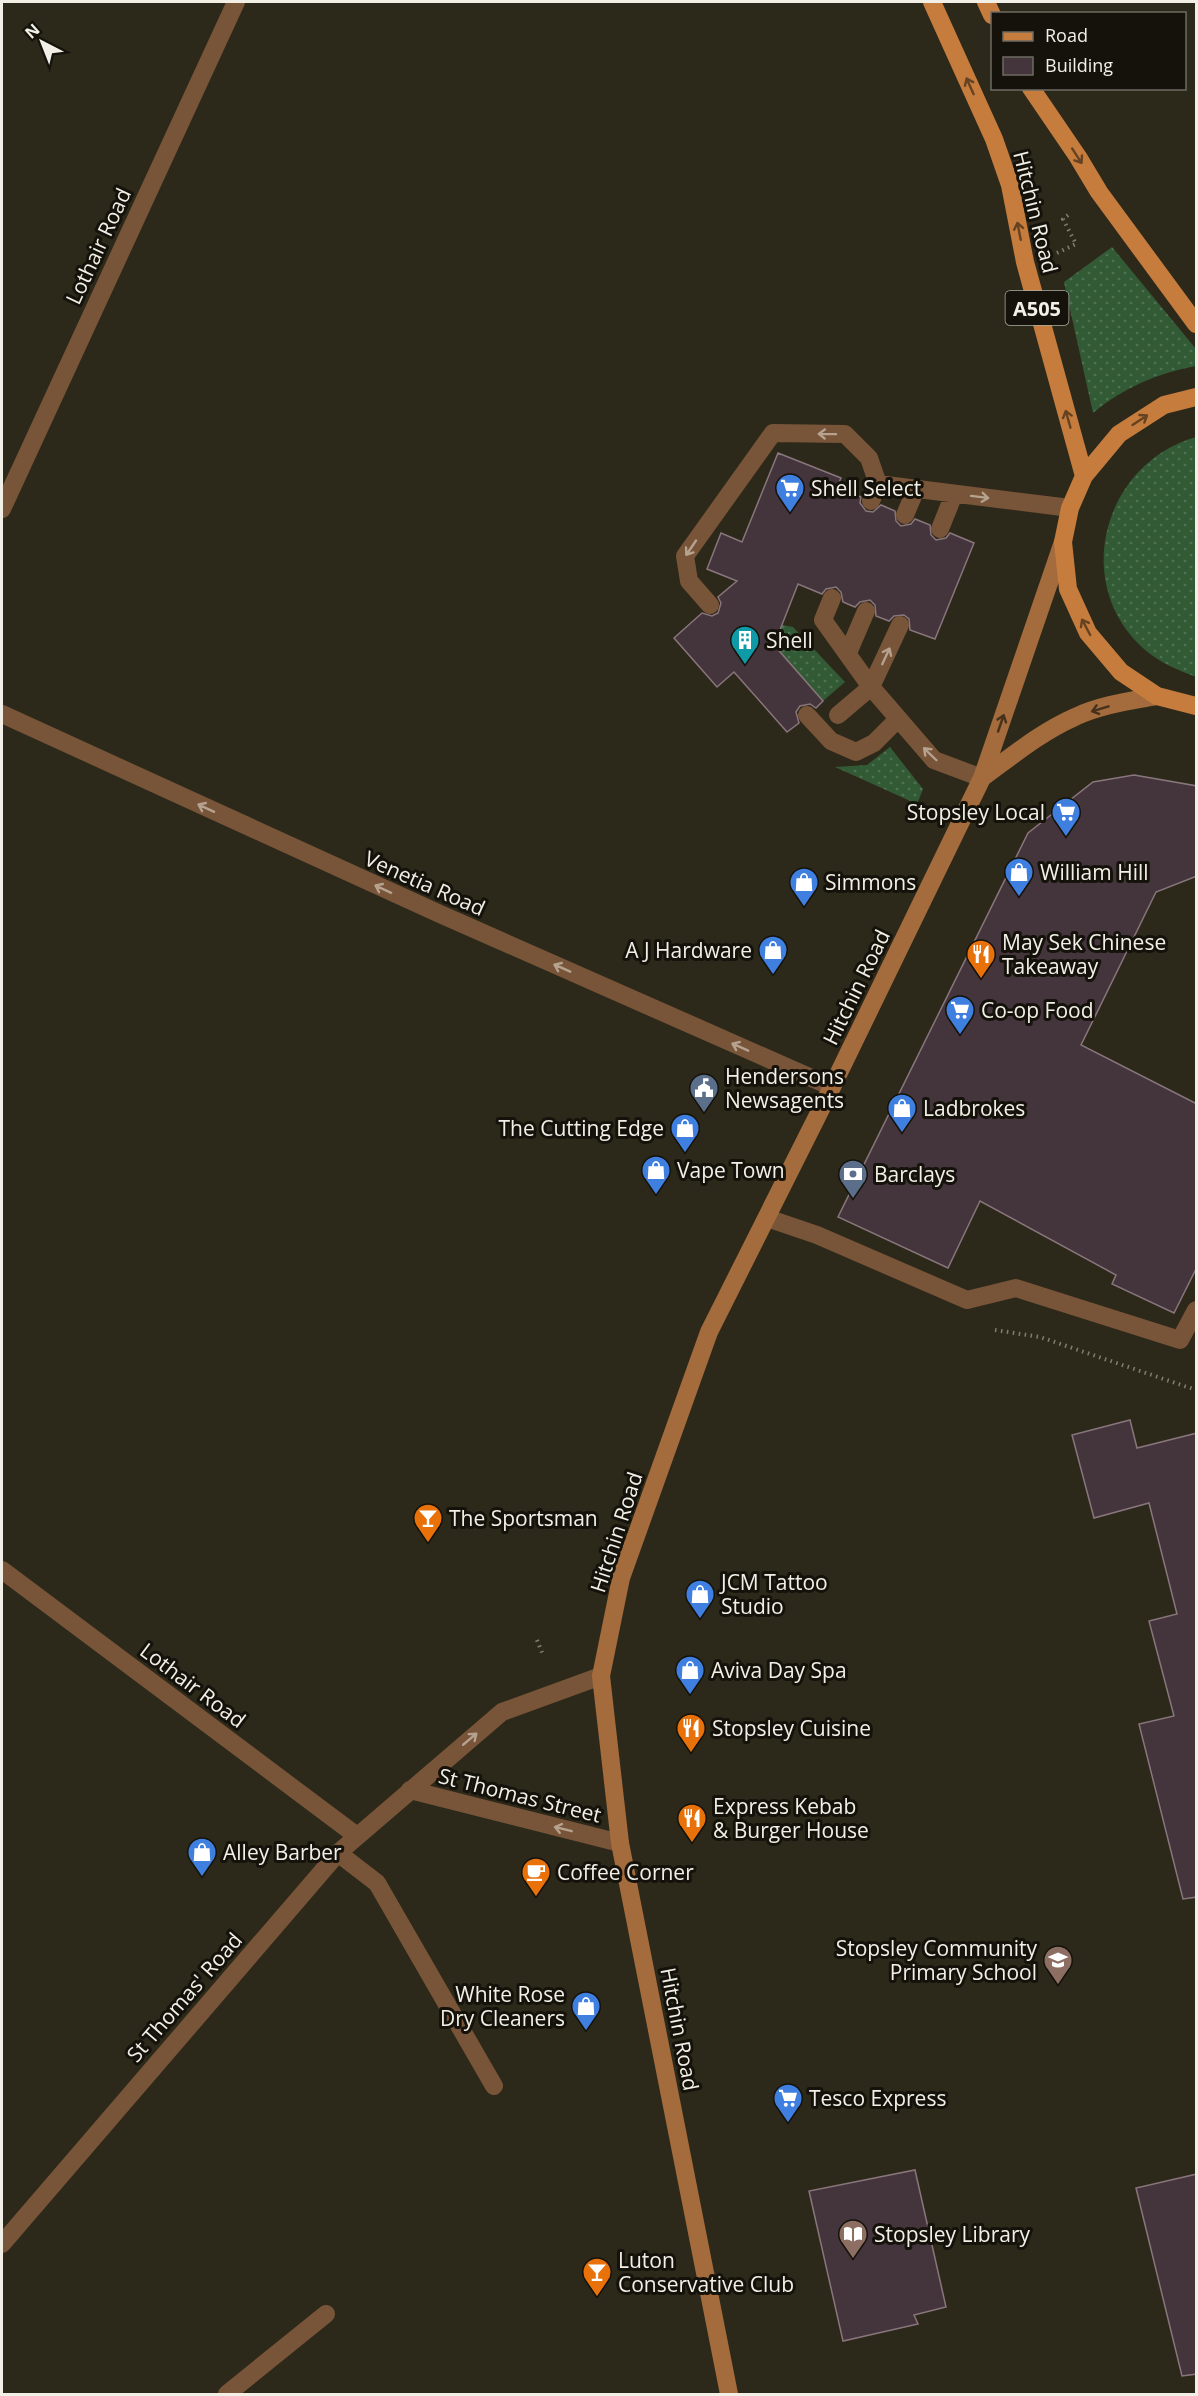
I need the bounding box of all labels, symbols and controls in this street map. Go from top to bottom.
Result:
north arrow [12,12,72,72]
legend [991,12,1186,90]
text: N [20,18,44,43]
text: Road [1045,23,1088,47]
text: Building [1045,53,1113,77]
one-way arrow [964,77,975,95]
one-way arrow [1071,147,1083,164]
street label: Hitchin Road [1007,148,1065,276]
street label: Lothair Road [59,183,137,309]
one-way arrow [1013,222,1024,241]
road number: A505 [1006,291,1068,325]
one-way arrow [1062,410,1073,429]
one-way arrow [1131,414,1148,426]
one-way arrow [817,428,837,440]
supermarket icon: Shell Select [774,472,806,514]
place label: Shell Select [811,474,921,502]
one-way arrow [970,492,990,503]
one-way arrow [685,539,698,556]
one-way arrow [1079,618,1091,636]
building icon: Shell [729,624,761,666]
place label: Shell [766,626,813,654]
one-way arrow [880,647,892,665]
one-way arrow [1091,704,1110,715]
one-way arrow [996,714,1007,733]
one-way arrow [922,747,937,761]
supermarket icon: Stopsley Local [1050,796,1082,838]
place label: Stopsley Local [907,798,1045,826]
one-way arrow [198,801,216,813]
street label: Venetia Road [360,844,490,922]
shop icon: William Hill [1003,856,1035,898]
place label: William Hill [1040,858,1149,886]
shop icon: Simmons [788,866,820,908]
place label: Simmons [825,868,916,896]
one-way arrow [375,882,393,894]
street label: Hitchin Road [816,925,896,1049]
place label: May Sek Chinese Takeaway [1002,928,1166,980]
shop icon: A J Hardware [757,934,789,976]
place label: A J Hardware [625,936,752,964]
restaurant icon: May Sek Chinese Takeaway [965,938,997,980]
one-way arrow [553,962,571,974]
supermarket icon: Co-op Food [944,994,976,1036]
place label: Co-op Food [981,996,1094,1024]
one-way arrow [731,1041,749,1052]
place label: Hendersons Newsagents [725,1062,844,1114]
public building icon: Hendersons Newsagents [688,1072,720,1114]
shop icon: Ladbrokes [886,1092,918,1134]
place label: Ladbrokes [923,1094,1025,1122]
shop icon: The Cutting Edge [669,1112,701,1154]
place label: The Cutting Edge [498,1114,664,1142]
shop icon: Vape Town [640,1154,672,1196]
place label: Vape Town [677,1156,785,1184]
bank icon: Barclays [837,1158,869,1200]
place label: Barclays [874,1160,955,1188]
street label: Hitchin Road [583,1468,649,1596]
bar icon: The Sportsman [412,1502,444,1544]
place label: The Sportsman [449,1504,598,1532]
place label: JCM Tattoo Studio [719,1568,828,1620]
shop icon: JCM Tattoo Studio [684,1578,716,1620]
street label: Lothair Road [135,1636,251,1734]
shop icon: Aviva Day Spa [674,1654,706,1696]
place label: Aviva Day Spa [711,1656,847,1684]
restaurant icon: Stopsley Cuisine [675,1712,707,1754]
place label: Stopsley Cuisine [712,1714,871,1742]
one-way arrow [462,1732,478,1745]
street label: St Thomas Street [436,1761,604,1829]
place label: Express Kebab & Burger House [713,1792,869,1844]
restaurant icon: Express Kebab & Burger House [676,1802,708,1844]
one-way arrow [554,1822,573,1834]
shop icon: Alley Barber [186,1836,218,1878]
place label: Alley Barber [223,1838,342,1866]
cafe icon: Coffee Corner [520,1856,552,1898]
place label: Coffee Corner [557,1858,694,1886]
street label: St Thomas' Road [120,1926,248,2068]
place label: Stopsley Community Primary School [836,1934,1037,1986]
school or university icon: Stopsley Community Primary School [1042,1944,1074,1986]
street label: Hitchin Road [654,1965,706,2093]
place label: White Rose Dry Cleaners [440,1980,565,2032]
shop icon: White Rose Dry Cleaners [570,1990,602,2032]
supermarket icon: Tesco Express [772,2082,804,2124]
place label: Tesco Express [809,2084,946,2112]
library icon: Stopsley Library [837,2218,869,2260]
place label: Stopsley Library [874,2220,1031,2248]
place label: Luton Conservative Club [618,2246,794,2298]
bar icon: Luton Conservative Club [581,2256,613,2298]

